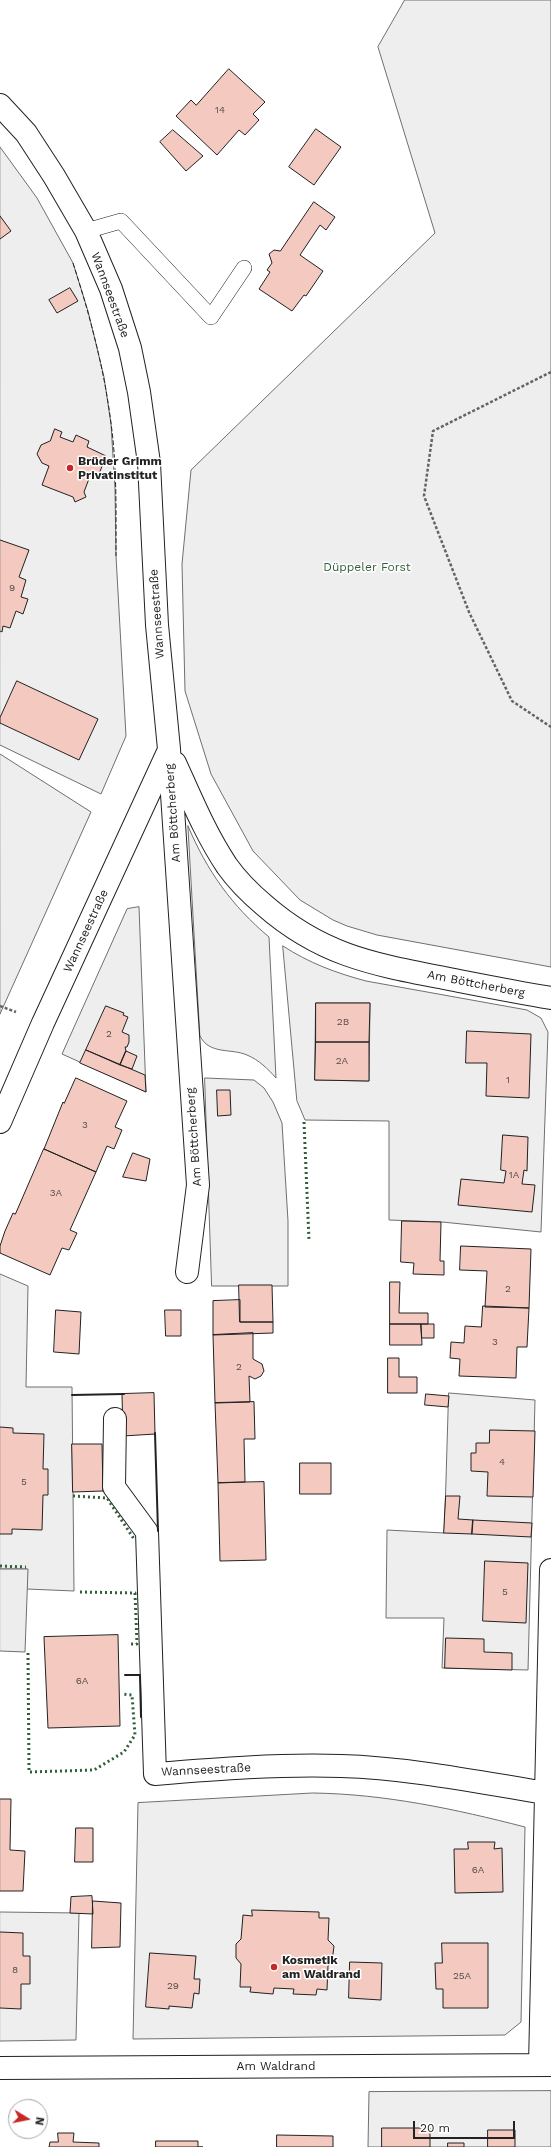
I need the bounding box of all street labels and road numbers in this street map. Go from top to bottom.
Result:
street label: Wannseestraße [88,250,132,340]
street label: Wannseestraße [147,569,167,659]
street label: Am Böttcherberg [162,763,184,863]
street label: Wannseestraße [60,887,112,975]
street label: Am Böttcherberg [426,967,526,1001]
street label: Am Böttcherberg [183,1087,205,1187]
street label: Wannseestraße [161,1760,251,1780]
street label: Am Waldrand [237,2059,315,2073]

